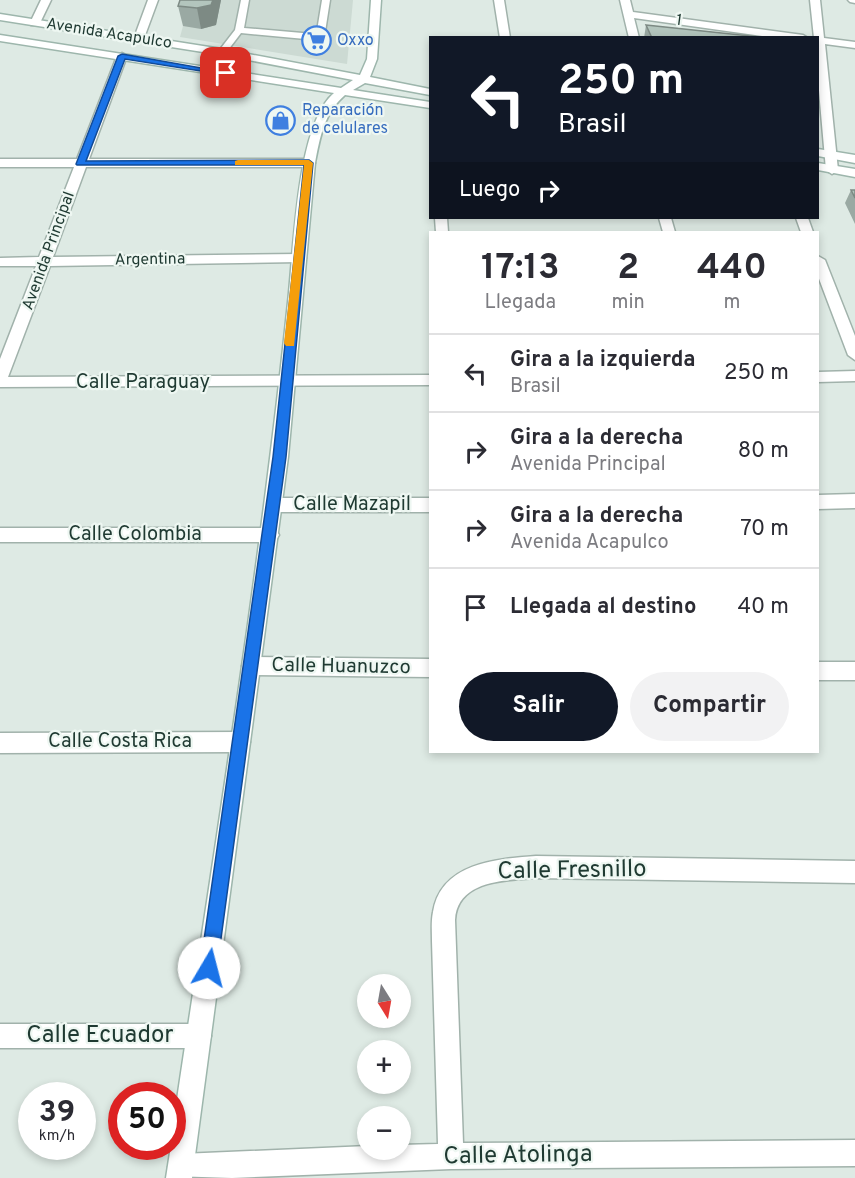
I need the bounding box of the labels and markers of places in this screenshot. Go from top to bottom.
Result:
supermarket icon: Oxxo [300,25,332,57]
place label: Oxxo [337,31,374,51]
pin [200,47,251,98]
place label: Reparación de celulares [302,101,388,139]
shop icon: Reparación de celulares [265,104,297,136]

